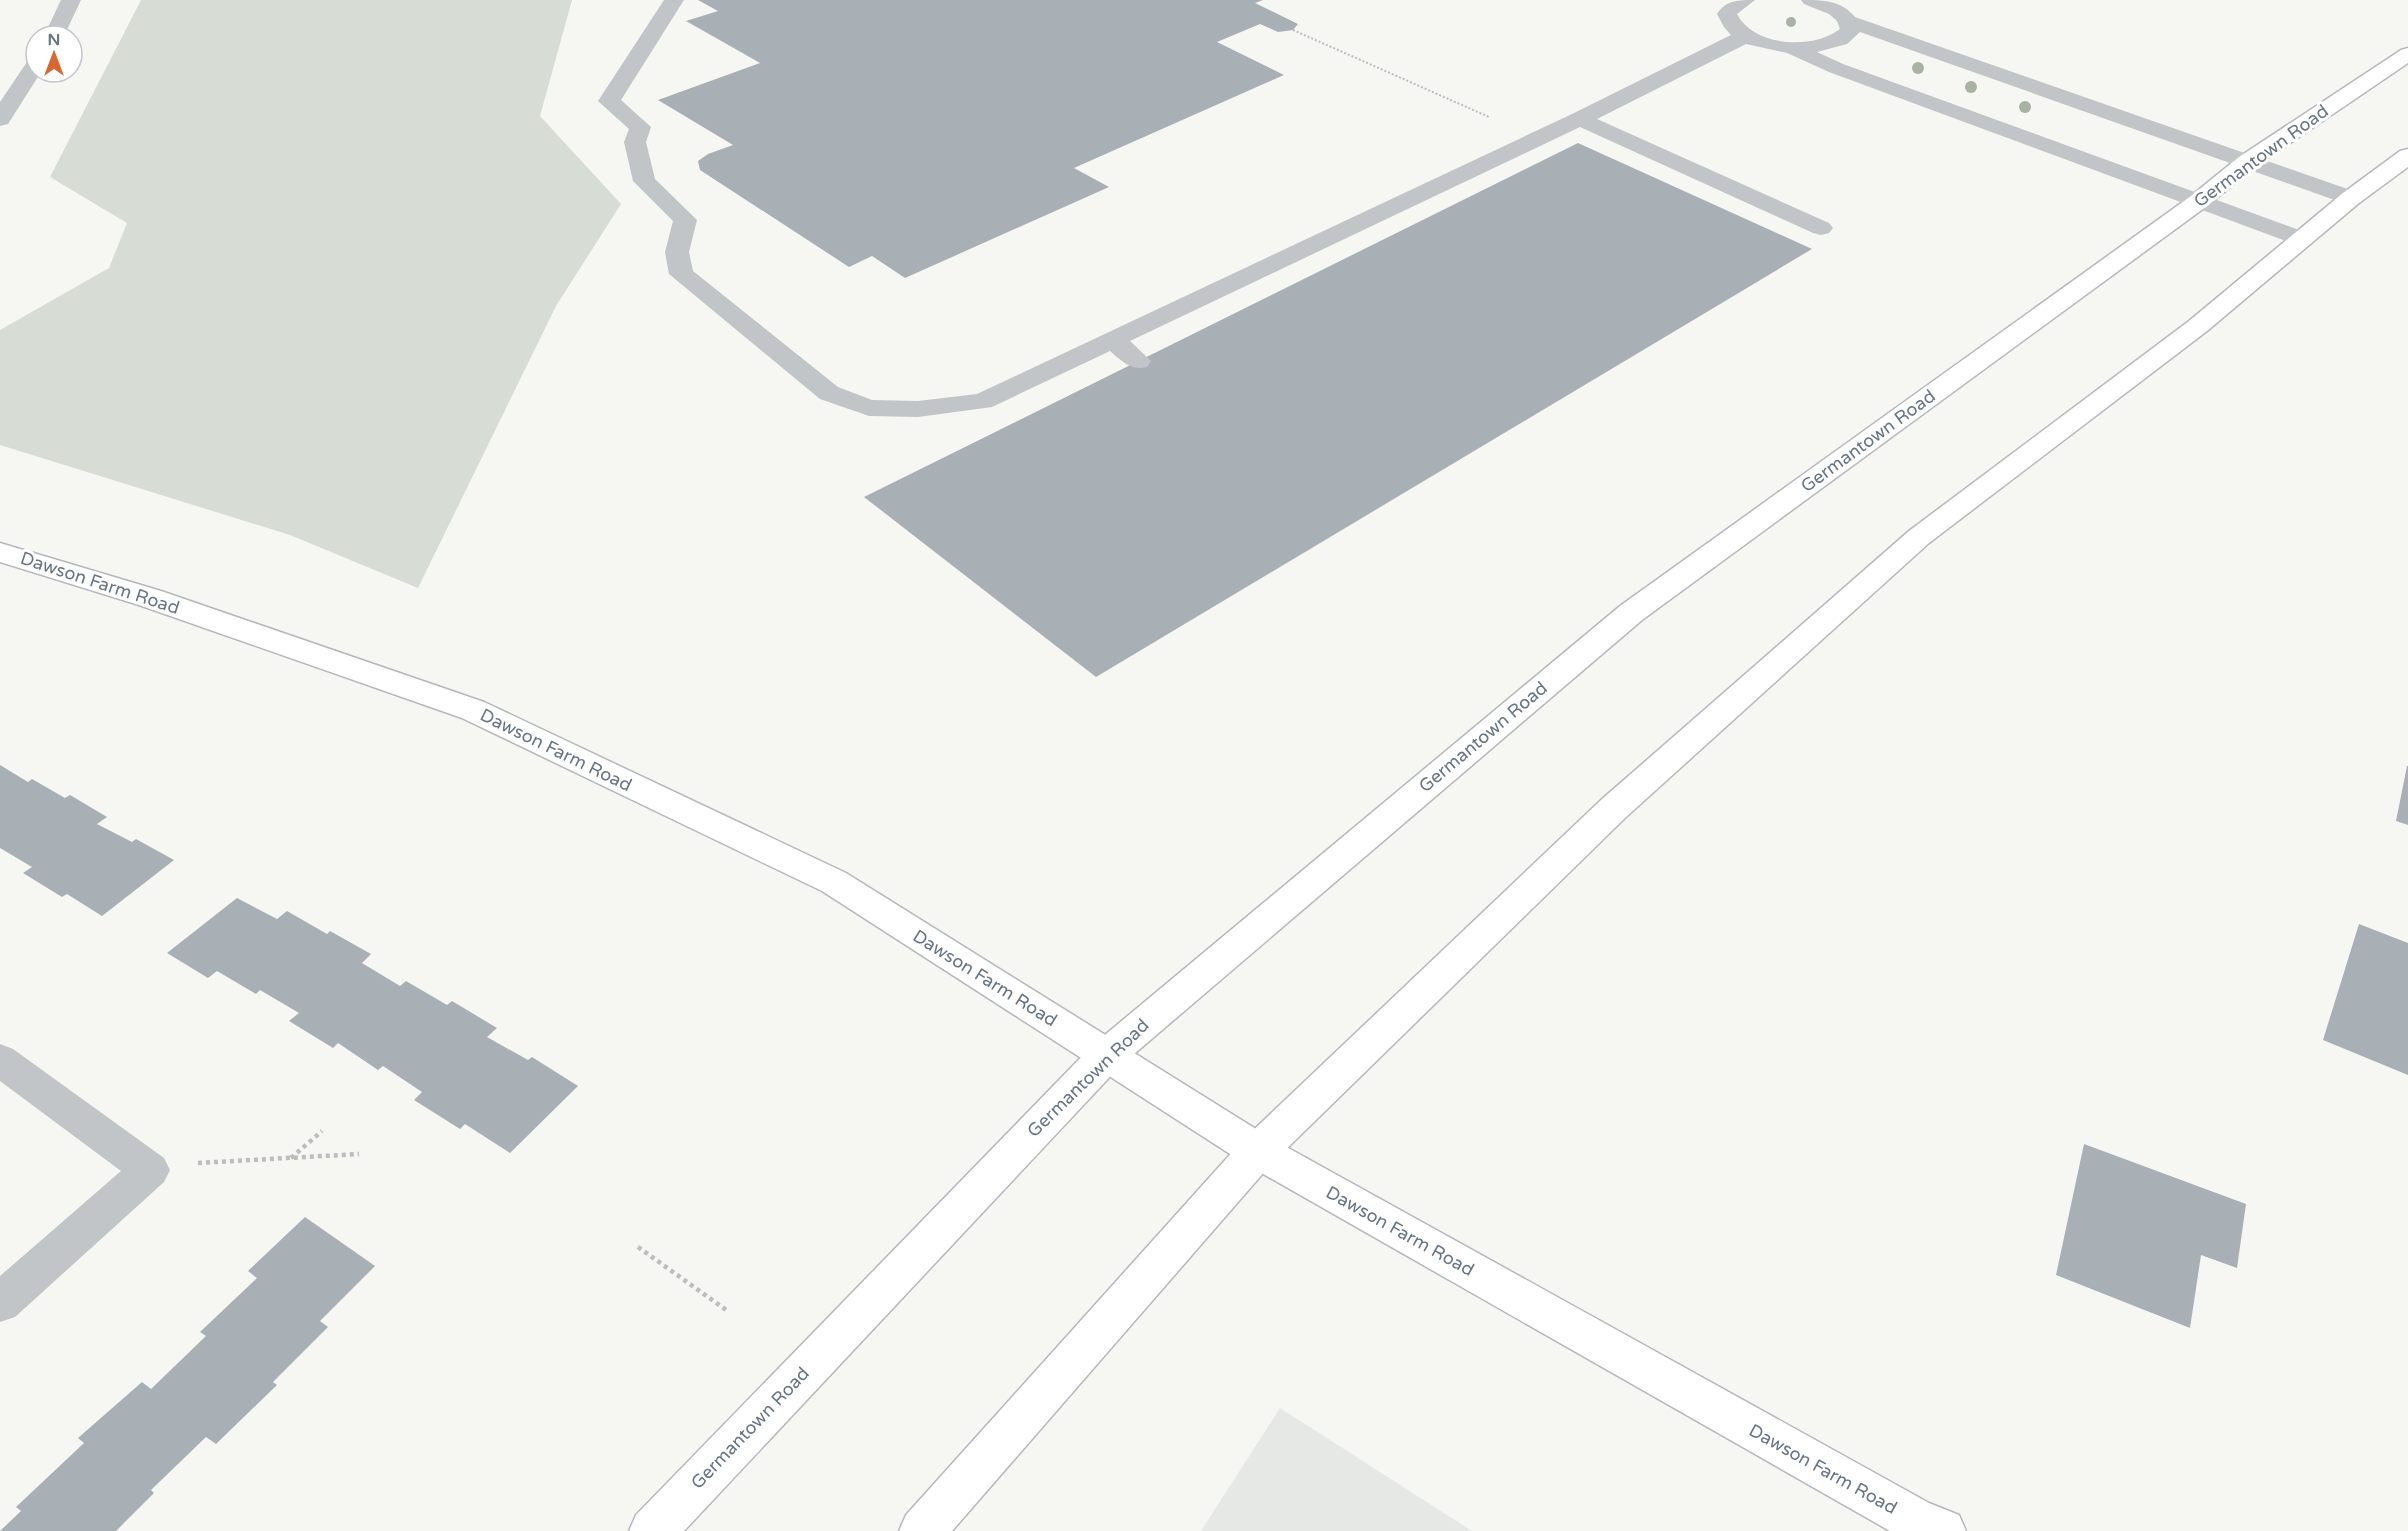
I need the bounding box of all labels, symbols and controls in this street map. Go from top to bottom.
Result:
north arrow [24,24,84,84]
text: N [48,30,60,50]
street label: Germantown Road [2189,100,2333,212]
street label: Germantown Road [1796,385,1940,497]
street label: Dawson Farm Road [18,547,182,619]
street label: Germantown Road [1414,677,1552,797]
street label: Dawson Farm Road [477,704,635,796]
street label: Dawson Farm Road [909,925,1061,1031]
street label: Germantown Road [1023,1014,1153,1142]
street label: Dawson Farm Road [1322,1181,1478,1281]
street label: Germantown Road [686,1363,814,1493]
street label: Dawson Farm Road [1745,1419,1901,1519]

